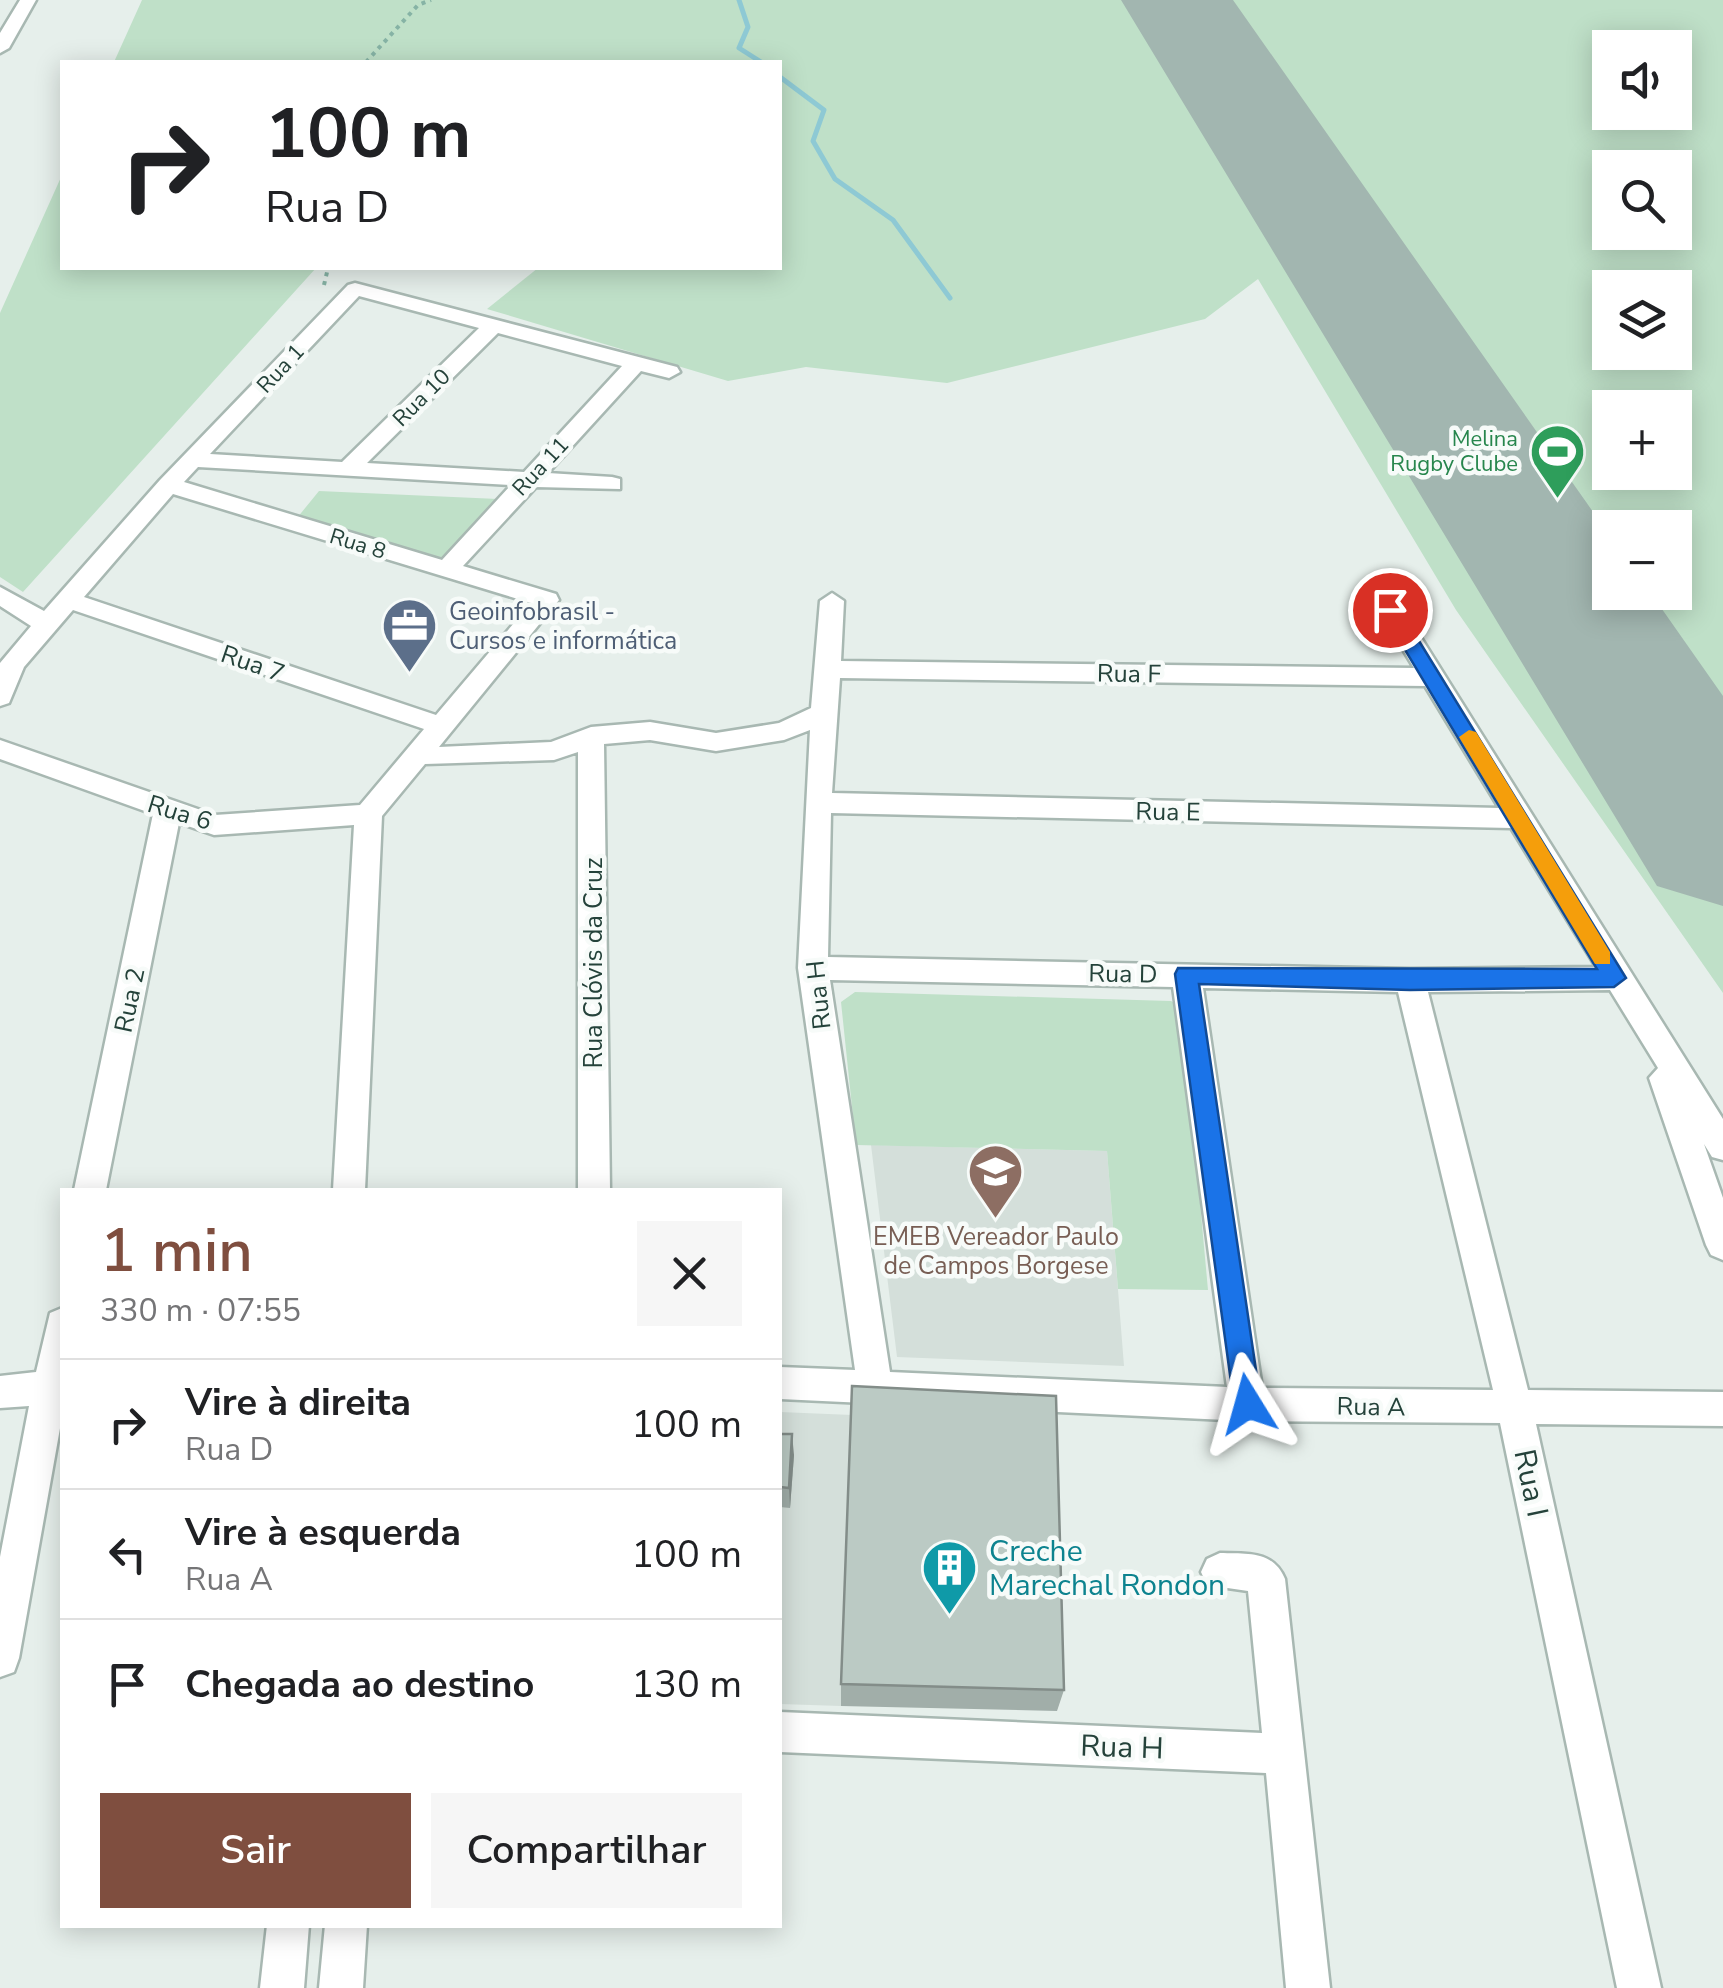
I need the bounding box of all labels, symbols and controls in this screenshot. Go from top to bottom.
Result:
map controls [1592,30,1692,610]
button: sound [1592,30,1692,130]
text: 100 m [265,86,471,182]
icon: right [100,100,230,230]
button: search [1592,150,1692,250]
text: Rua D [265,177,389,238]
button: layers [1592,270,1692,370]
street label: Rua 1 [250,337,311,400]
street label: Rua 10 [386,362,457,433]
button: + [1592,390,1692,490]
sports icon: Melina Rugby Clube [1527,421,1587,500]
place label: Melina Rugby Clube [1390,424,1518,479]
street label: Rua 11 [506,431,576,503]
button: − [1592,510,1692,610]
street label: Rua 8 [326,521,390,567]
pin [1348,568,1433,653]
icon: arrive [1363,583,1418,638]
office icon: Geoinfobrasil - Cursos e informática [380,595,440,674]
place label: Geoinfobrasil - Cursos e informática [449,595,677,658]
street label: Rua 7 [216,637,289,691]
street label: Rua F [1097,656,1162,692]
street label: Rua 6 [143,787,216,839]
street label: Rua E [1135,794,1201,830]
street label: Rua Clóvis da Cruz [577,858,611,1069]
street label: Rua D [1088,956,1158,992]
street label: Rua H [798,959,840,1031]
street label: Rua 2 [107,965,153,1036]
school or university icon: EMEB Vereador Paulo de Campos Borgese [966,1141,1026,1220]
text: 1 min [100,1210,253,1292]
place label: EMEB Vereador Paulo de Campos Borgese [873,1220,1119,1283]
button: close [637,1221,742,1326]
text: 330 m · 07:55 [100,1289,301,1332]
position arrow [1196,1352,1300,1456]
text: Vire à direita [185,1377,411,1428]
street label: Rua A [1336,1389,1406,1425]
icon: right [100,1397,155,1452]
text: 100 m [631,1399,742,1450]
text: Rua D [185,1428,273,1471]
street label: Rua I [1503,1445,1558,1521]
text: Vire à esquerda [185,1507,461,1558]
icon: left [100,1527,155,1582]
text: 100 m [631,1529,742,1580]
place label: Creche Marechal Rondon [989,1531,1225,1606]
building icon: Creche Marechal Rondon [920,1538,980,1617]
text: Rua A [185,1558,273,1601]
icon: arrive [100,1657,155,1712]
text: Chegada ao destino [185,1659,534,1710]
text: 130 m [631,1659,742,1710]
street label: Rua H [1080,1726,1164,1769]
button: Sair [100,1793,411,1908]
button: Compartilhar [431,1793,742,1908]

